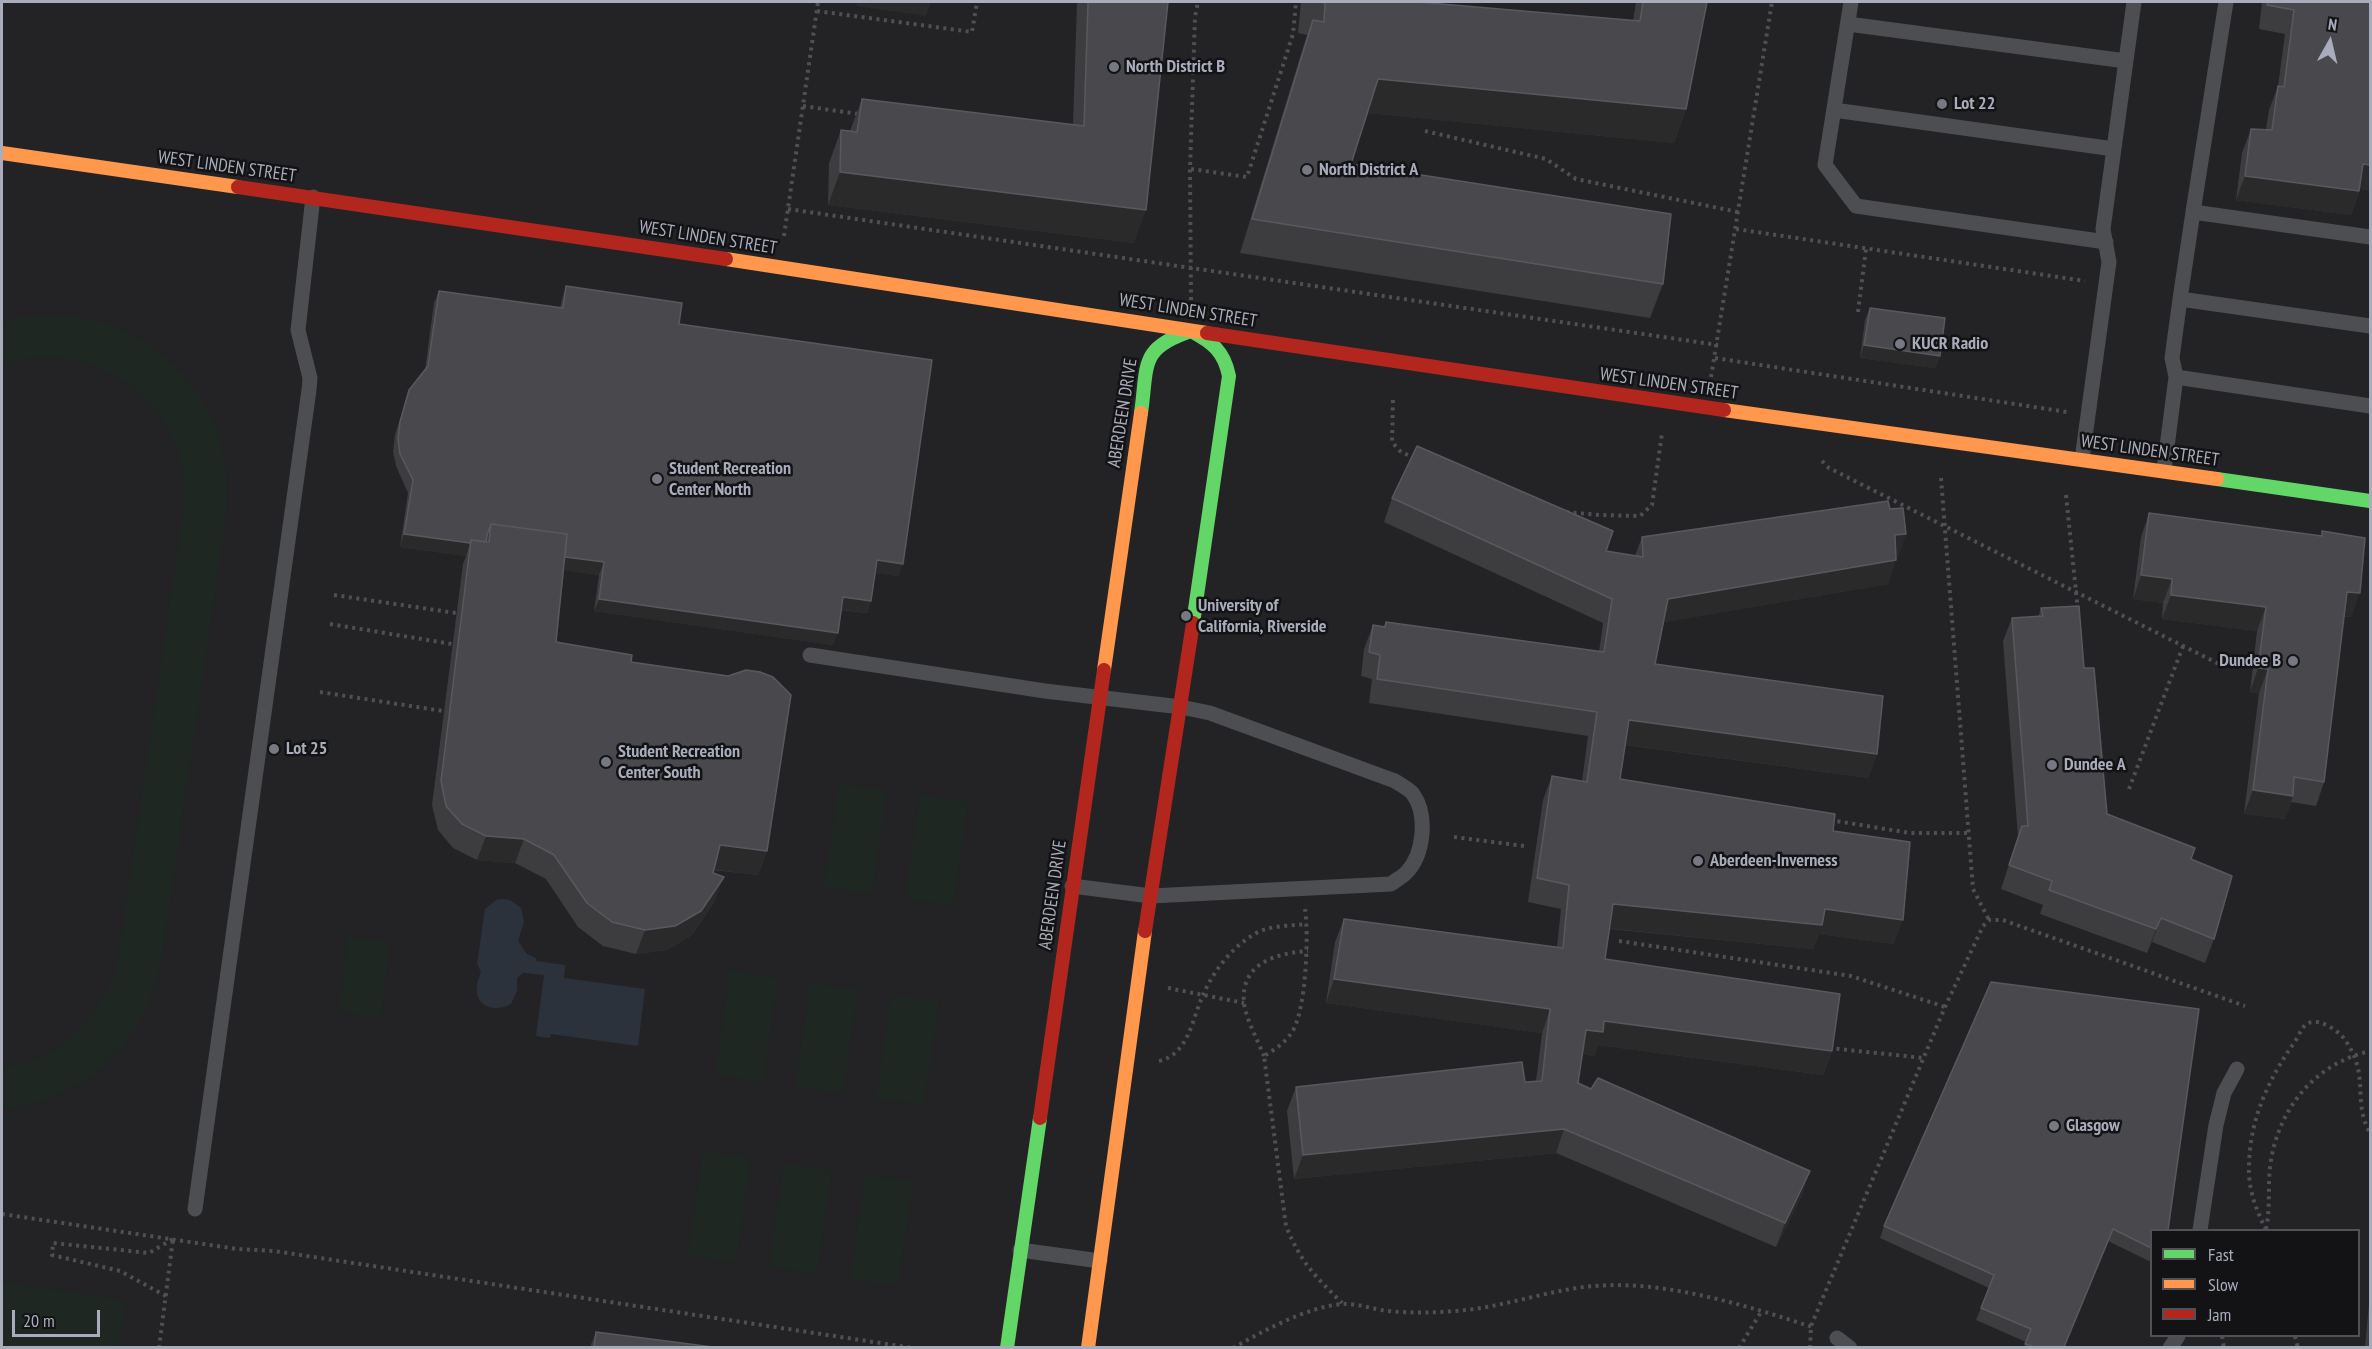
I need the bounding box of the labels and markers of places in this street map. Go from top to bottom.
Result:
place label: North District B [1126,56,1225,78]
marker: North District B [1107,60,1121,74]
place label: Lot 22 [1954,93,1995,115]
marker: Lot 22 [1935,97,1949,111]
place label: North District A [1319,159,1418,181]
marker: North District A [1300,163,1314,177]
place label: KUCR Radio [1912,333,1988,355]
marker: KUCR Radio [1893,337,1907,351]
place label: Student Recreation Center North [669,458,791,500]
marker: Student Recreation Center North [650,472,664,486]
place label: University of California, Riverside [1198,595,1326,638]
marker: University of California, Riverside [1179,609,1193,623]
place label: Dundee B [2219,650,2281,672]
marker: Dundee B [2286,654,2300,668]
place label: Lot 25 [286,738,327,760]
place label: Student Recreation Center South [618,741,740,783]
marker: Lot 25 [267,742,281,756]
place label: Dundee A [2064,754,2126,776]
marker: Student Recreation Center South [599,755,613,769]
marker: Dundee A [2045,758,2059,772]
place label: Aberdeen-Inverness [1710,850,1838,872]
marker: Aberdeen-Inverness [1691,854,1705,868]
place label: Glasgow [2066,1115,2120,1137]
marker: Glasgow [2047,1119,2061,1133]

